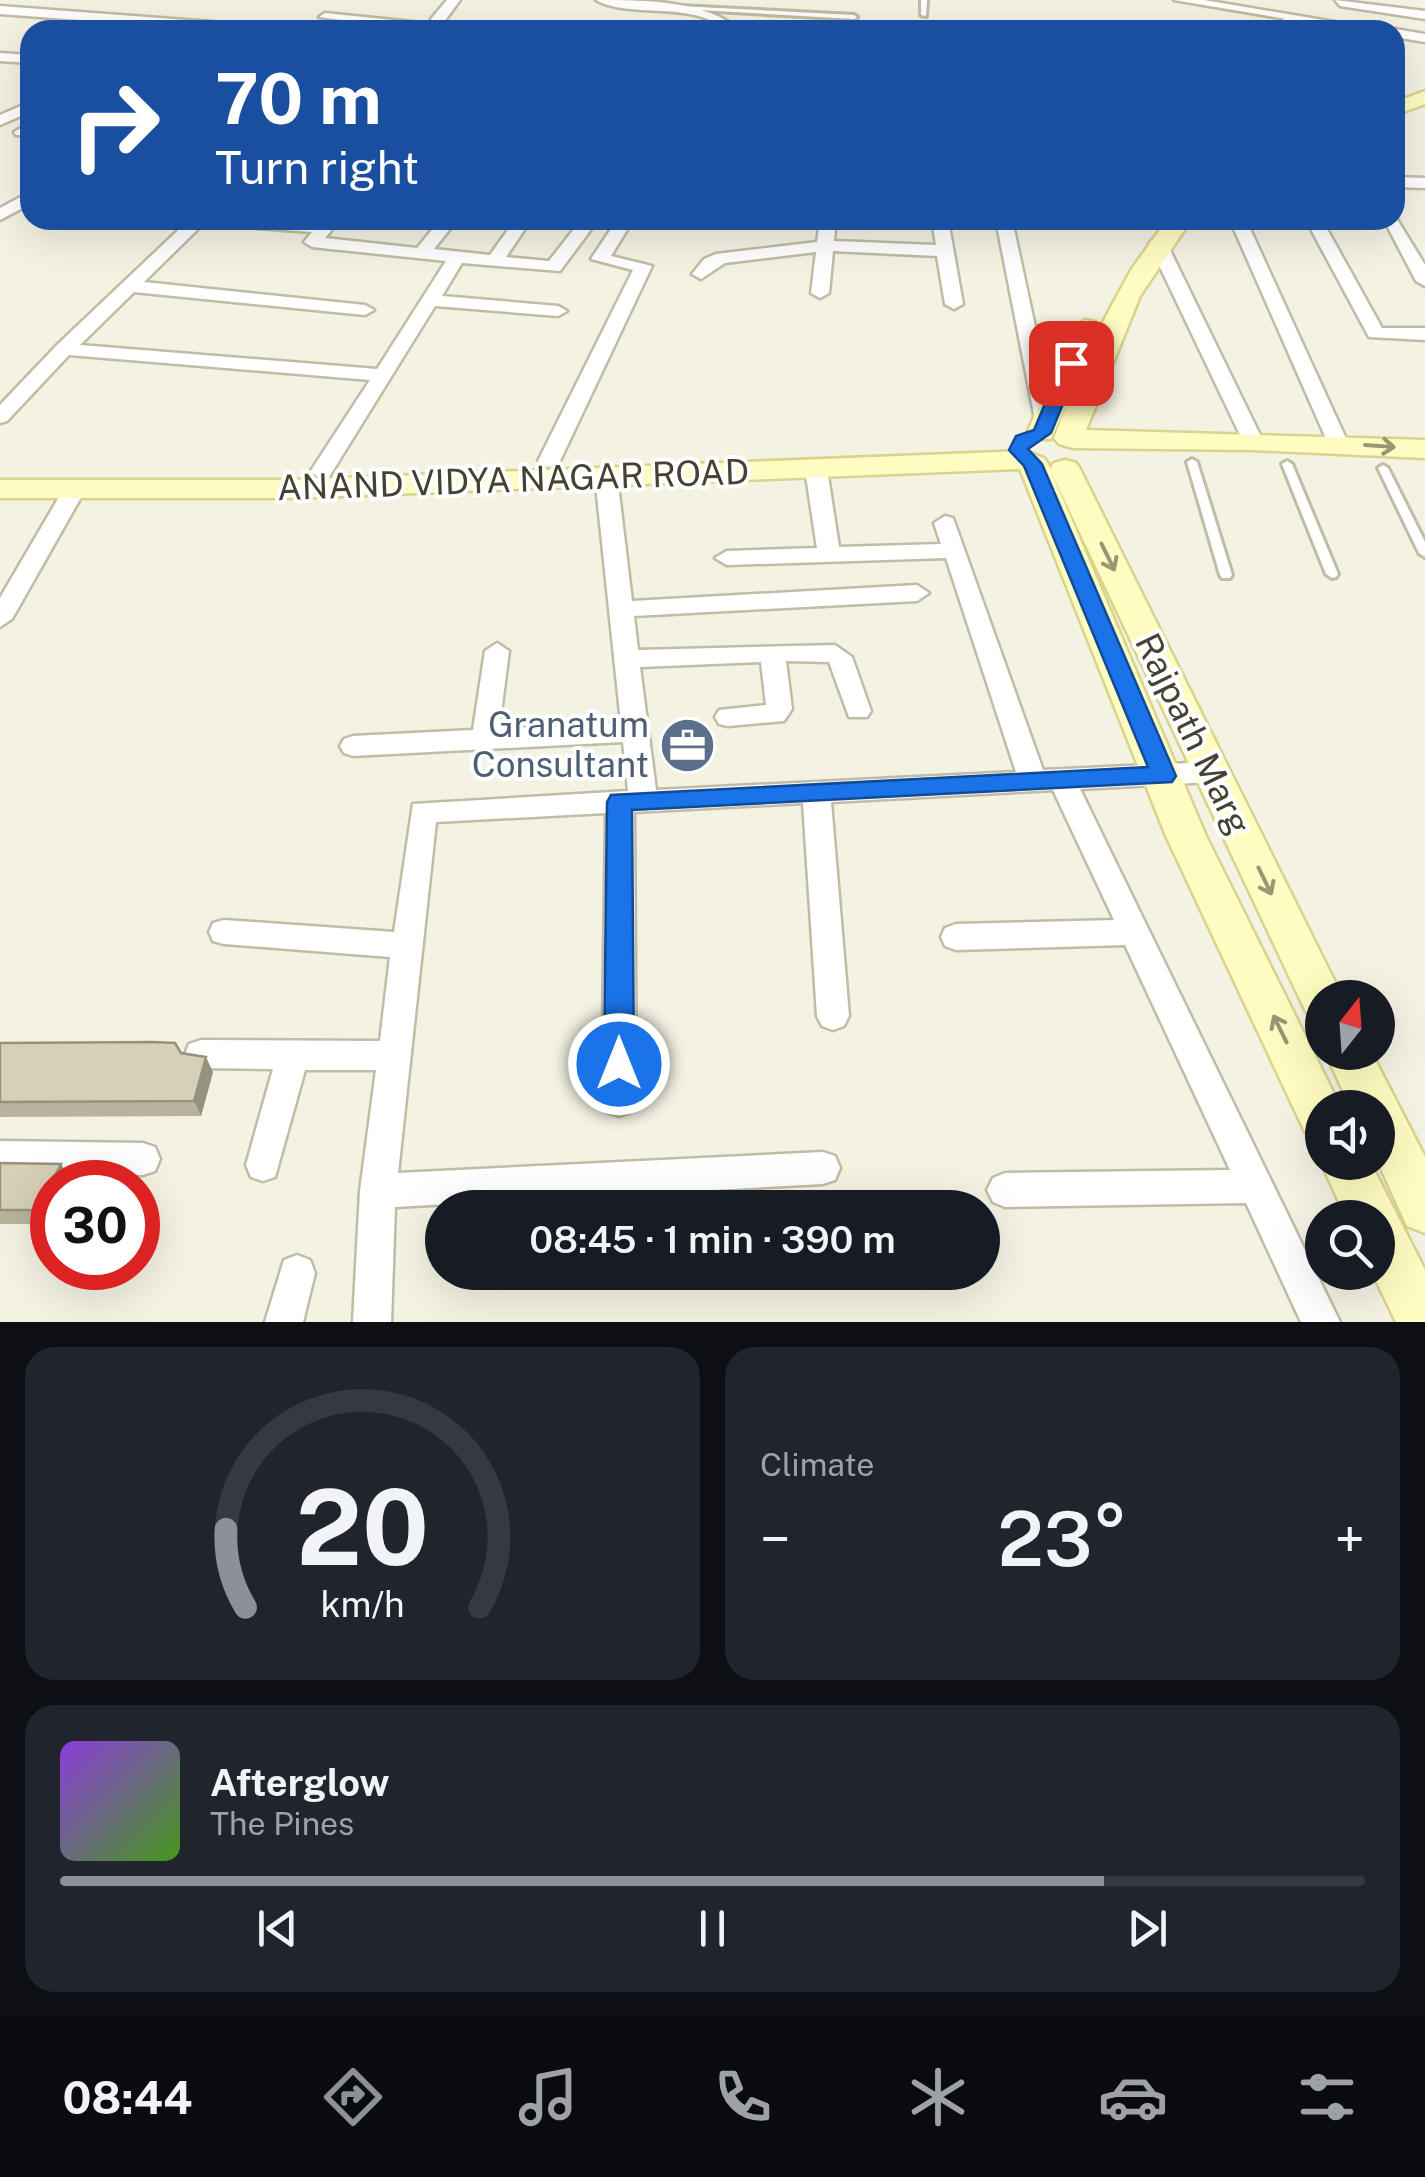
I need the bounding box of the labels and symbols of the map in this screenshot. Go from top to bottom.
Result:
pin [1029,321,1114,406]
one-way arrow [1364,437,1396,456]
street label: ANAND VIDYA NAGAR ROAD [276,451,750,508]
one-way arrow [1099,541,1118,571]
street label: Rajpath Marg [1127,626,1260,841]
place label: Granatum Consultant [472,704,649,785]
office icon: Granatum Consultant [658,715,718,775]
one-way arrow [1256,865,1275,895]
north arrow [1305,980,1395,1070]
position arrow [567,1012,671,1116]
one-way arrow [1269,1015,1288,1045]
speed limit sign: 30 [30,1160,160,1290]

